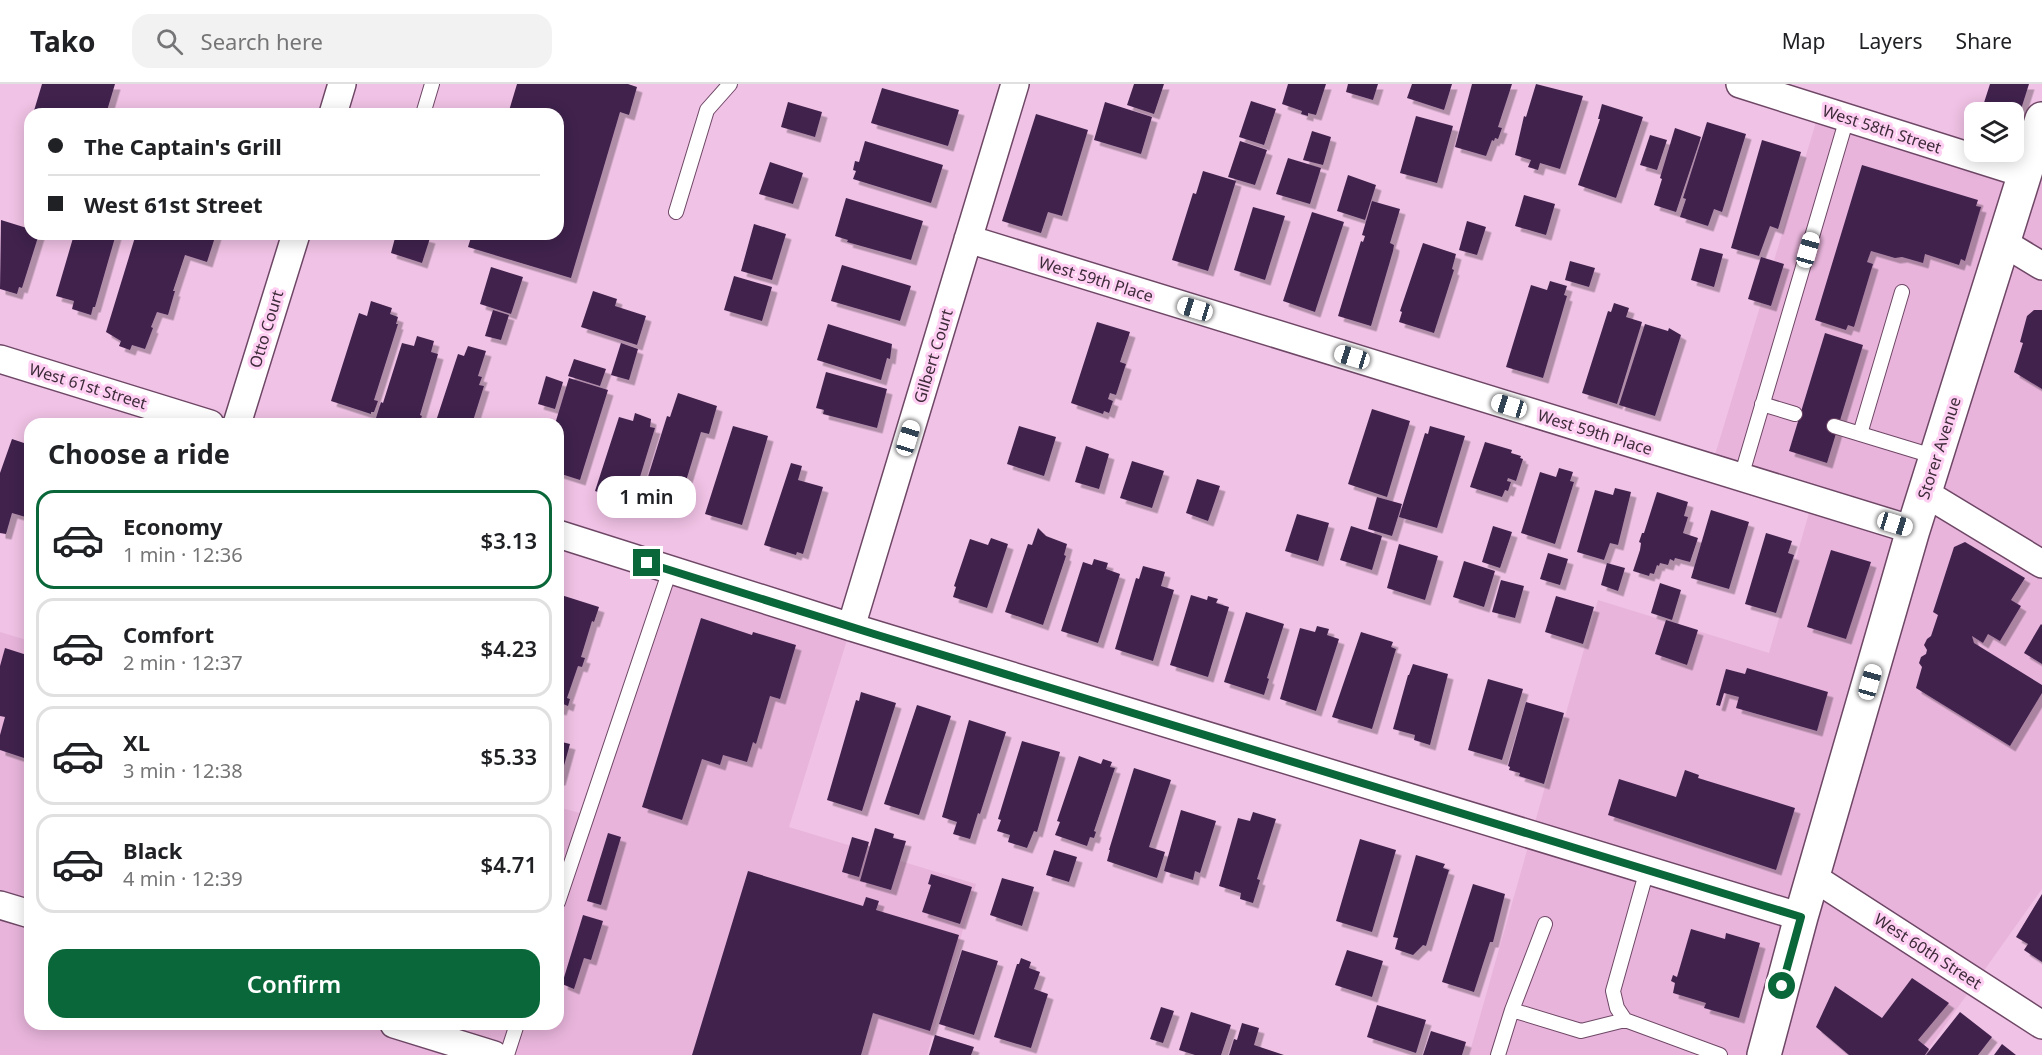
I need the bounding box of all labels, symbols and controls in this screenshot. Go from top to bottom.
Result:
search box [132,14,552,68]
text: Tako [30,22,96,60]
icon: search [153,25,186,58]
text: Search here [201,26,323,56]
text: Map [1782,27,1826,55]
text: Layers [1859,27,1923,55]
text: Share [1956,27,2012,55]
street label: West 58th Street [1820,99,1945,159]
map controls [1964,102,2024,162]
button: layers [1964,102,2024,162]
text: The Captain's Grill [84,131,282,161]
text: West 61st Street [84,189,263,219]
car [1794,230,1822,270]
street label: West 59th Place [1036,251,1156,307]
street label: Otto Court [244,287,288,370]
car [1175,295,1215,323]
street label: Gilbert Court [908,306,958,406]
car [1332,343,1372,371]
street label: West 61st Street [27,358,150,414]
car [1489,392,1529,420]
street label: Storer Avenue [1912,394,1966,502]
street label: West 59th Place [1535,404,1655,460]
car [894,418,922,458]
text: Choose a ride [48,435,230,472]
callout: 1 min [598,476,696,518]
text: 1 min [619,483,674,510]
car [1875,510,1915,538]
text: Economy [123,511,222,541]
icon: car [51,513,105,567]
text: $3.13 [481,525,537,555]
text: 1 min · 12:36 [123,541,243,568]
route end [633,549,660,576]
text: Comfort [123,619,214,649]
icon: car [51,621,105,675]
text: $4.23 [481,633,537,663]
text: 2 min · 12:37 [123,649,243,676]
car [1856,662,1884,702]
text: XL [123,727,150,757]
icon: car [51,729,105,783]
text: $5.33 [481,741,537,771]
text: 3 min · 12:38 [123,757,243,784]
text: Black [123,835,182,865]
icon: car [51,837,105,891]
text: $4.71 [481,849,537,879]
text: 4 min · 12:39 [123,865,243,892]
street label: West 60th Street [1870,908,1986,994]
button: Confirm [48,949,540,1018]
route start [1768,972,1795,999]

